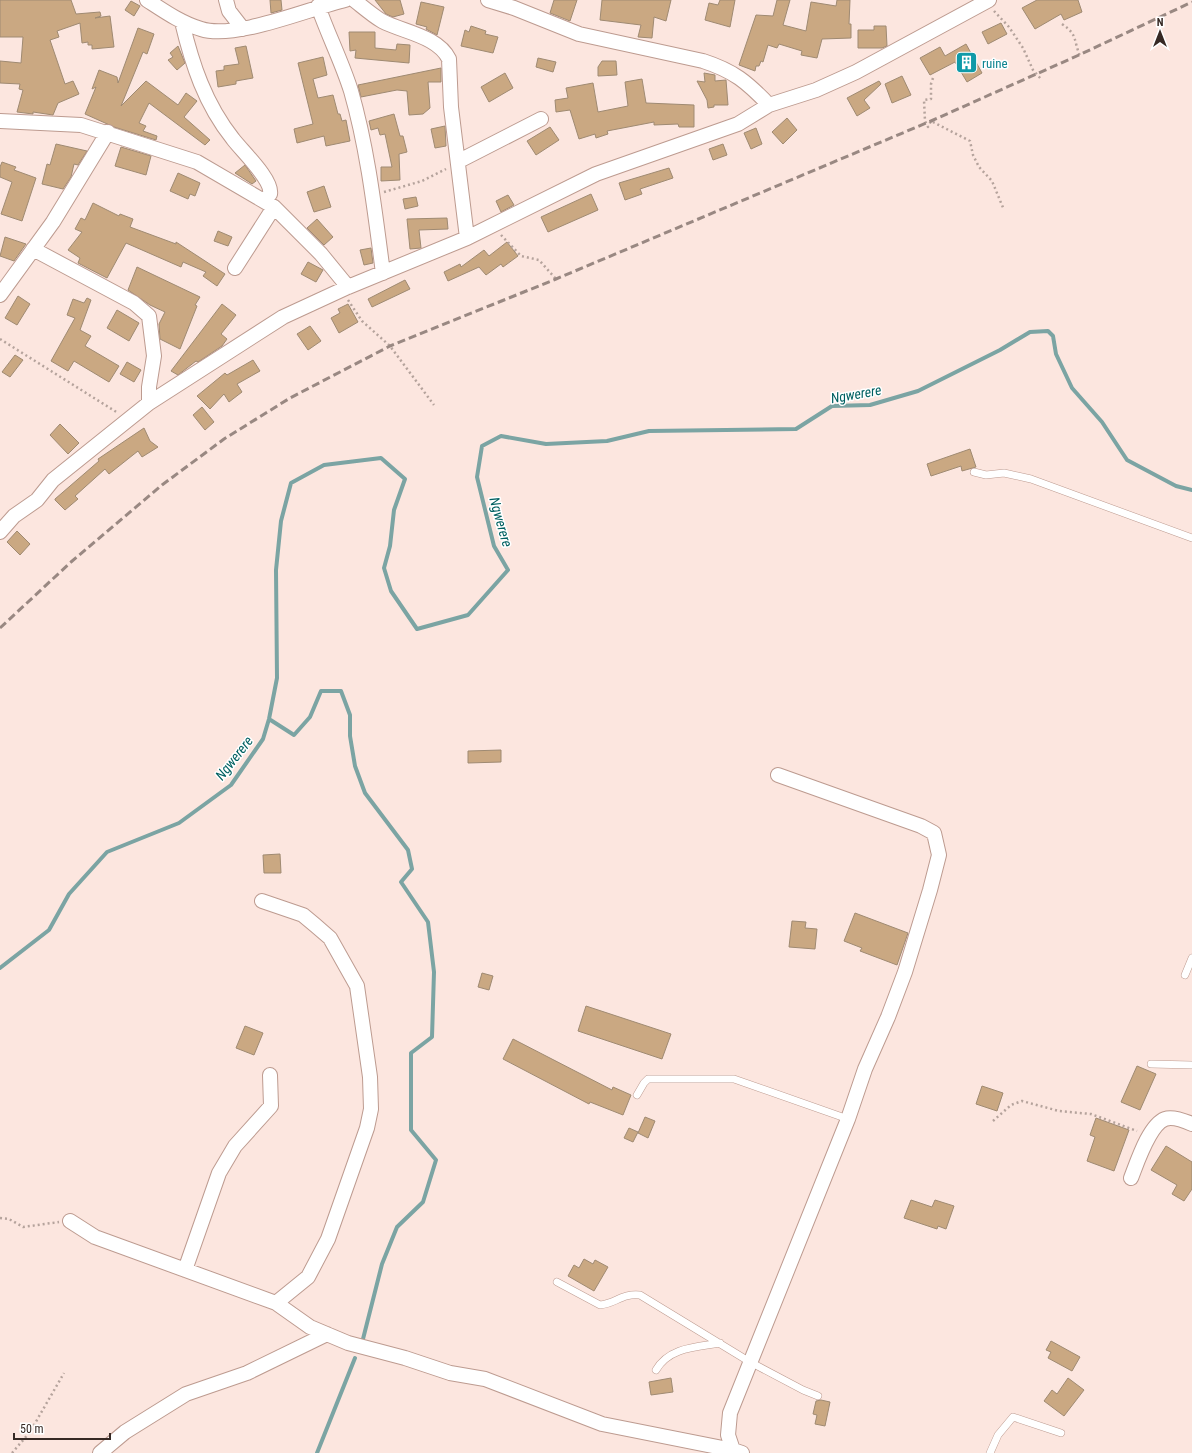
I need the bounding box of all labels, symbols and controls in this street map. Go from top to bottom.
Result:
north arrow [1140,12,1180,52]
text: N [1157,16,1164,29]
building icon: ruine [953,50,979,76]
place label: ruine [982,56,1008,71]
water label: Ngwerere [829,382,883,406]
water label: Ngwerere [486,495,516,549]
water label: Ngwerere [212,733,256,783]
scale bar [14,1415,110,1441]
text: 50 m [20,1422,44,1436]

